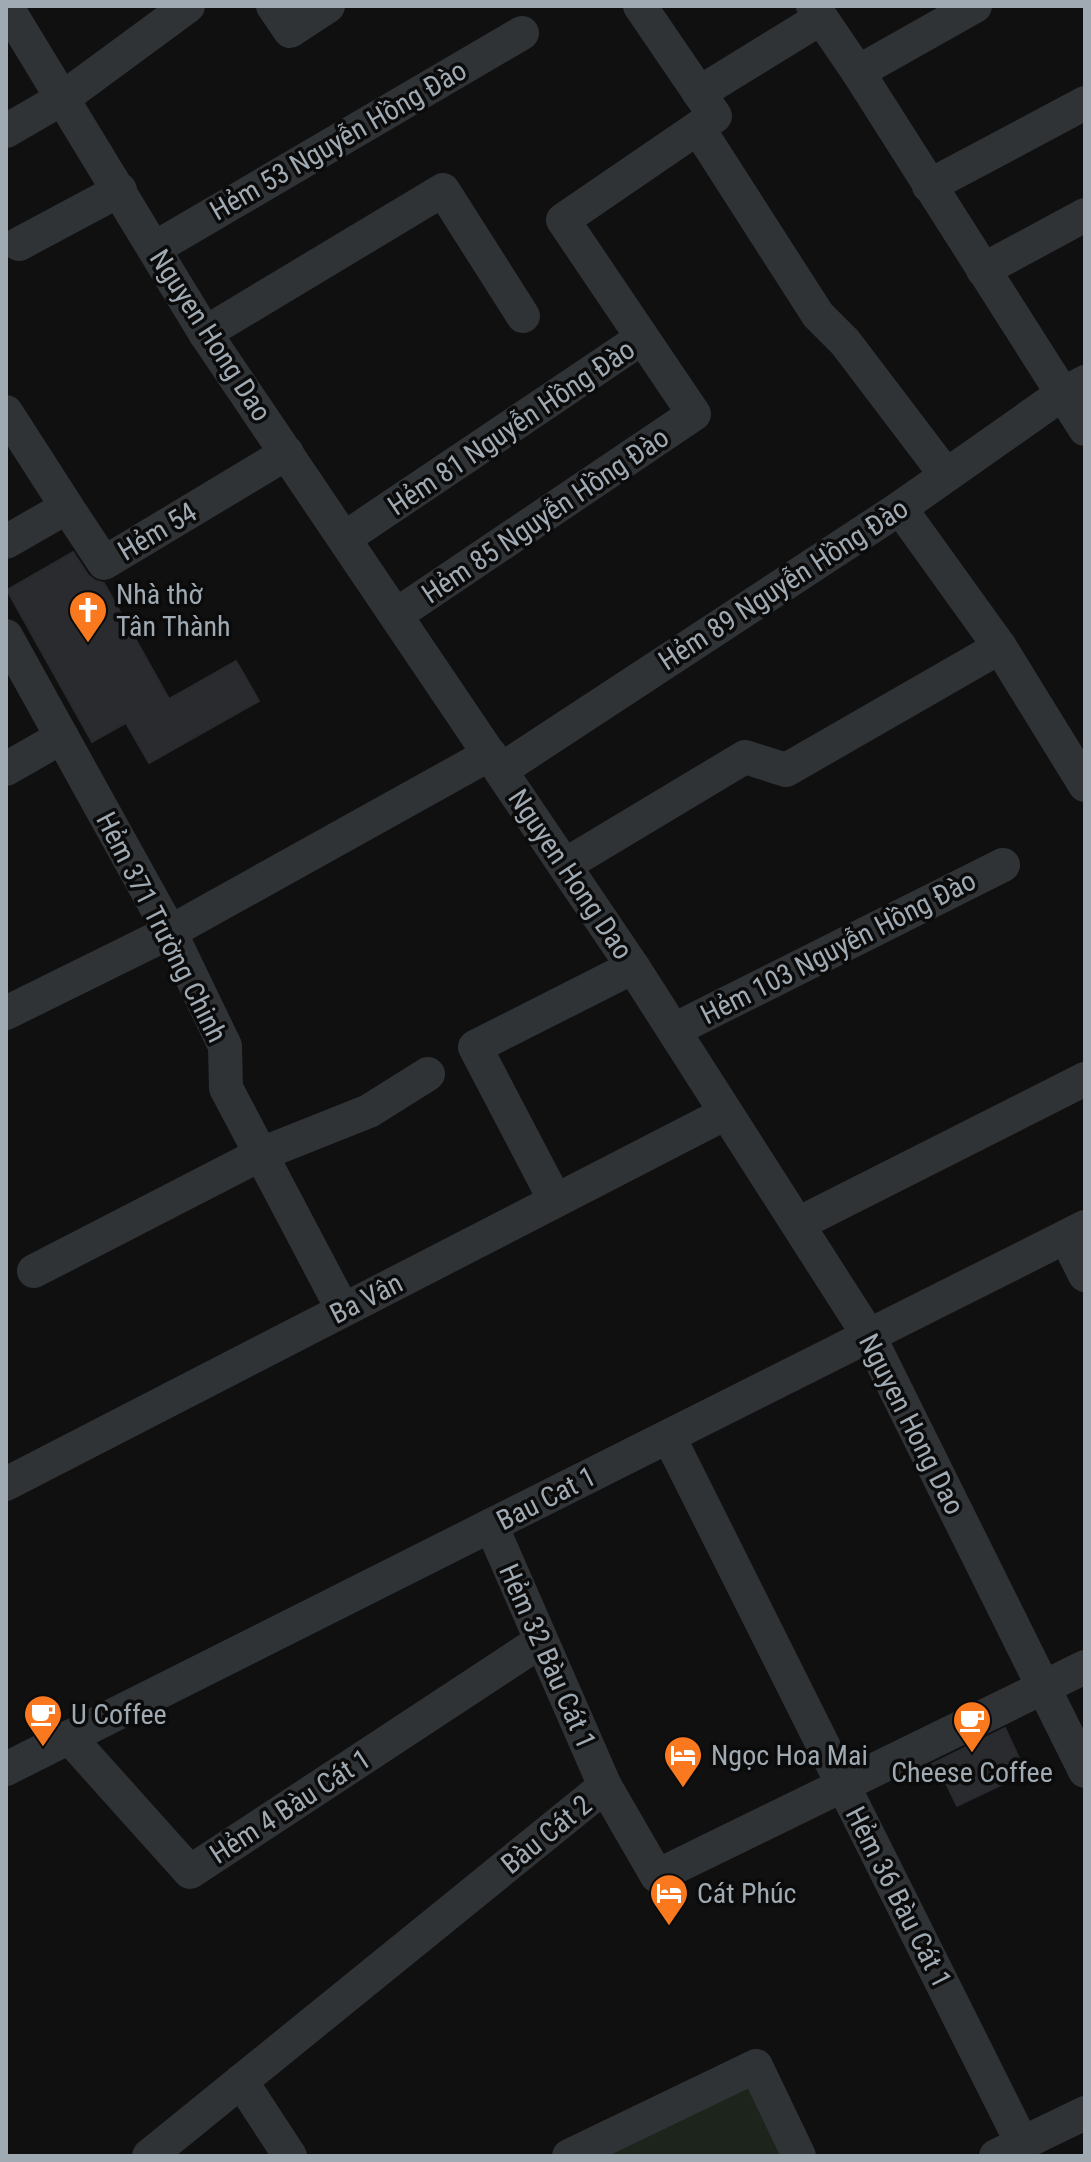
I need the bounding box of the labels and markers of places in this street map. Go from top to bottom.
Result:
place label: Nhà thờ Tân Thành [116,578,230,643]
church icon: Nhà thờ Tân Thành [67,589,109,644]
cafe icon: U Coffee [22,1693,64,1748]
place label: U Coffee [71,1698,167,1731]
cafe icon: Cheese Coffee [951,1699,993,1754]
hotel icon: Ngọc Hoa Mai [662,1734,704,1789]
place label: Ngọc Hoa Mai [711,1739,868,1772]
place label: Cheese Coffee [891,1756,1053,1789]
hotel icon: Cát Phúc [648,1872,690,1927]
place label: Cát Phúc [697,1877,797,1910]

